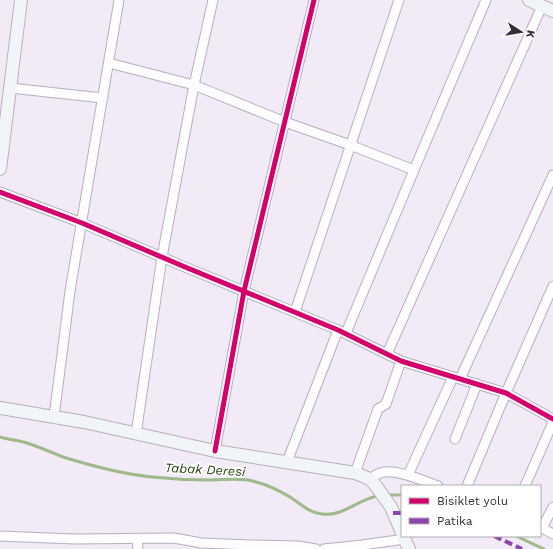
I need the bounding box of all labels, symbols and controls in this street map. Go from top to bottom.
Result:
north arrow [501,12,541,52]
text: K [523,29,537,39]
water label: Tabak Deresi [164,460,246,479]
legend [401,485,541,537]
text: Bisiklet yolu [437,494,508,508]
text: Patika [437,514,473,528]

